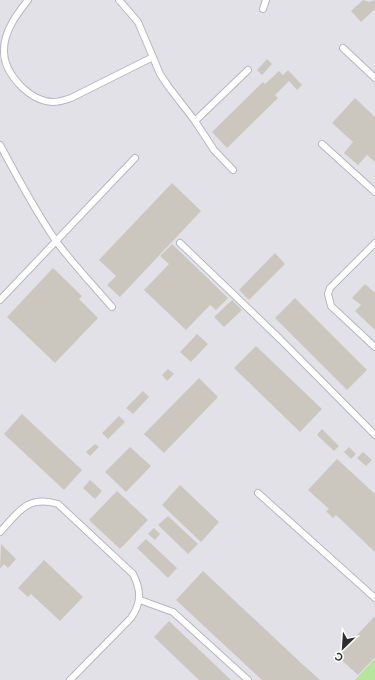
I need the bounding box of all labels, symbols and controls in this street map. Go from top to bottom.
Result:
north arrow [323,628,363,668]
text: С [332,649,345,664]

